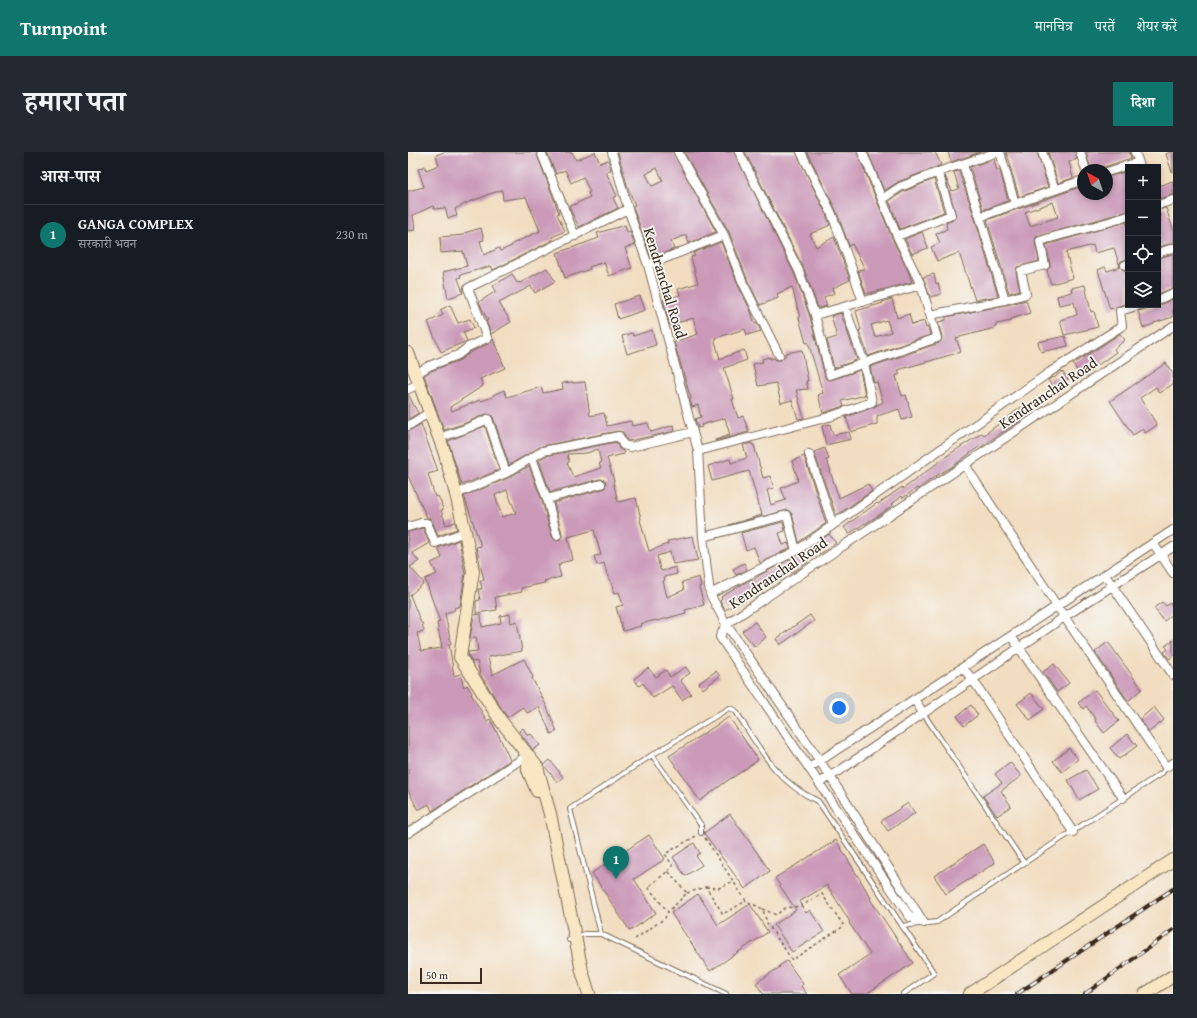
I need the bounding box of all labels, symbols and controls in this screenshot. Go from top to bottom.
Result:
text: Turnpoint [20,14,107,42]
text: मानचित्र [1035,16,1073,36]
text: परतें [1095,16,1115,36]
text: शेयर करें [1137,16,1177,36]
text: हमारा पता [24,80,125,121]
button: दिशा [1113,82,1173,126]
text: आस-पास [40,163,100,188]
north arrow [1077,164,1113,200]
map controls [1125,164,1161,308]
button: + [1125,164,1161,200]
button: − [1125,200,1161,236]
text: GANGA COMPLEX [78,213,194,234]
text: 1 [50,225,56,244]
text: 230 m [336,225,368,244]
street label: Kendranchal Road [639,225,692,341]
text: सरकारी भवन [78,234,136,253]
button: locate [1125,236,1161,272]
button: layers [1125,272,1161,308]
street label: Kendranchal Road [994,352,1101,433]
street label: Kendranchal Road [724,532,831,613]
your location [829,698,849,718]
pin: 1 [603,846,629,879]
scale bar [420,966,482,985]
text: 50 m [426,967,448,983]

